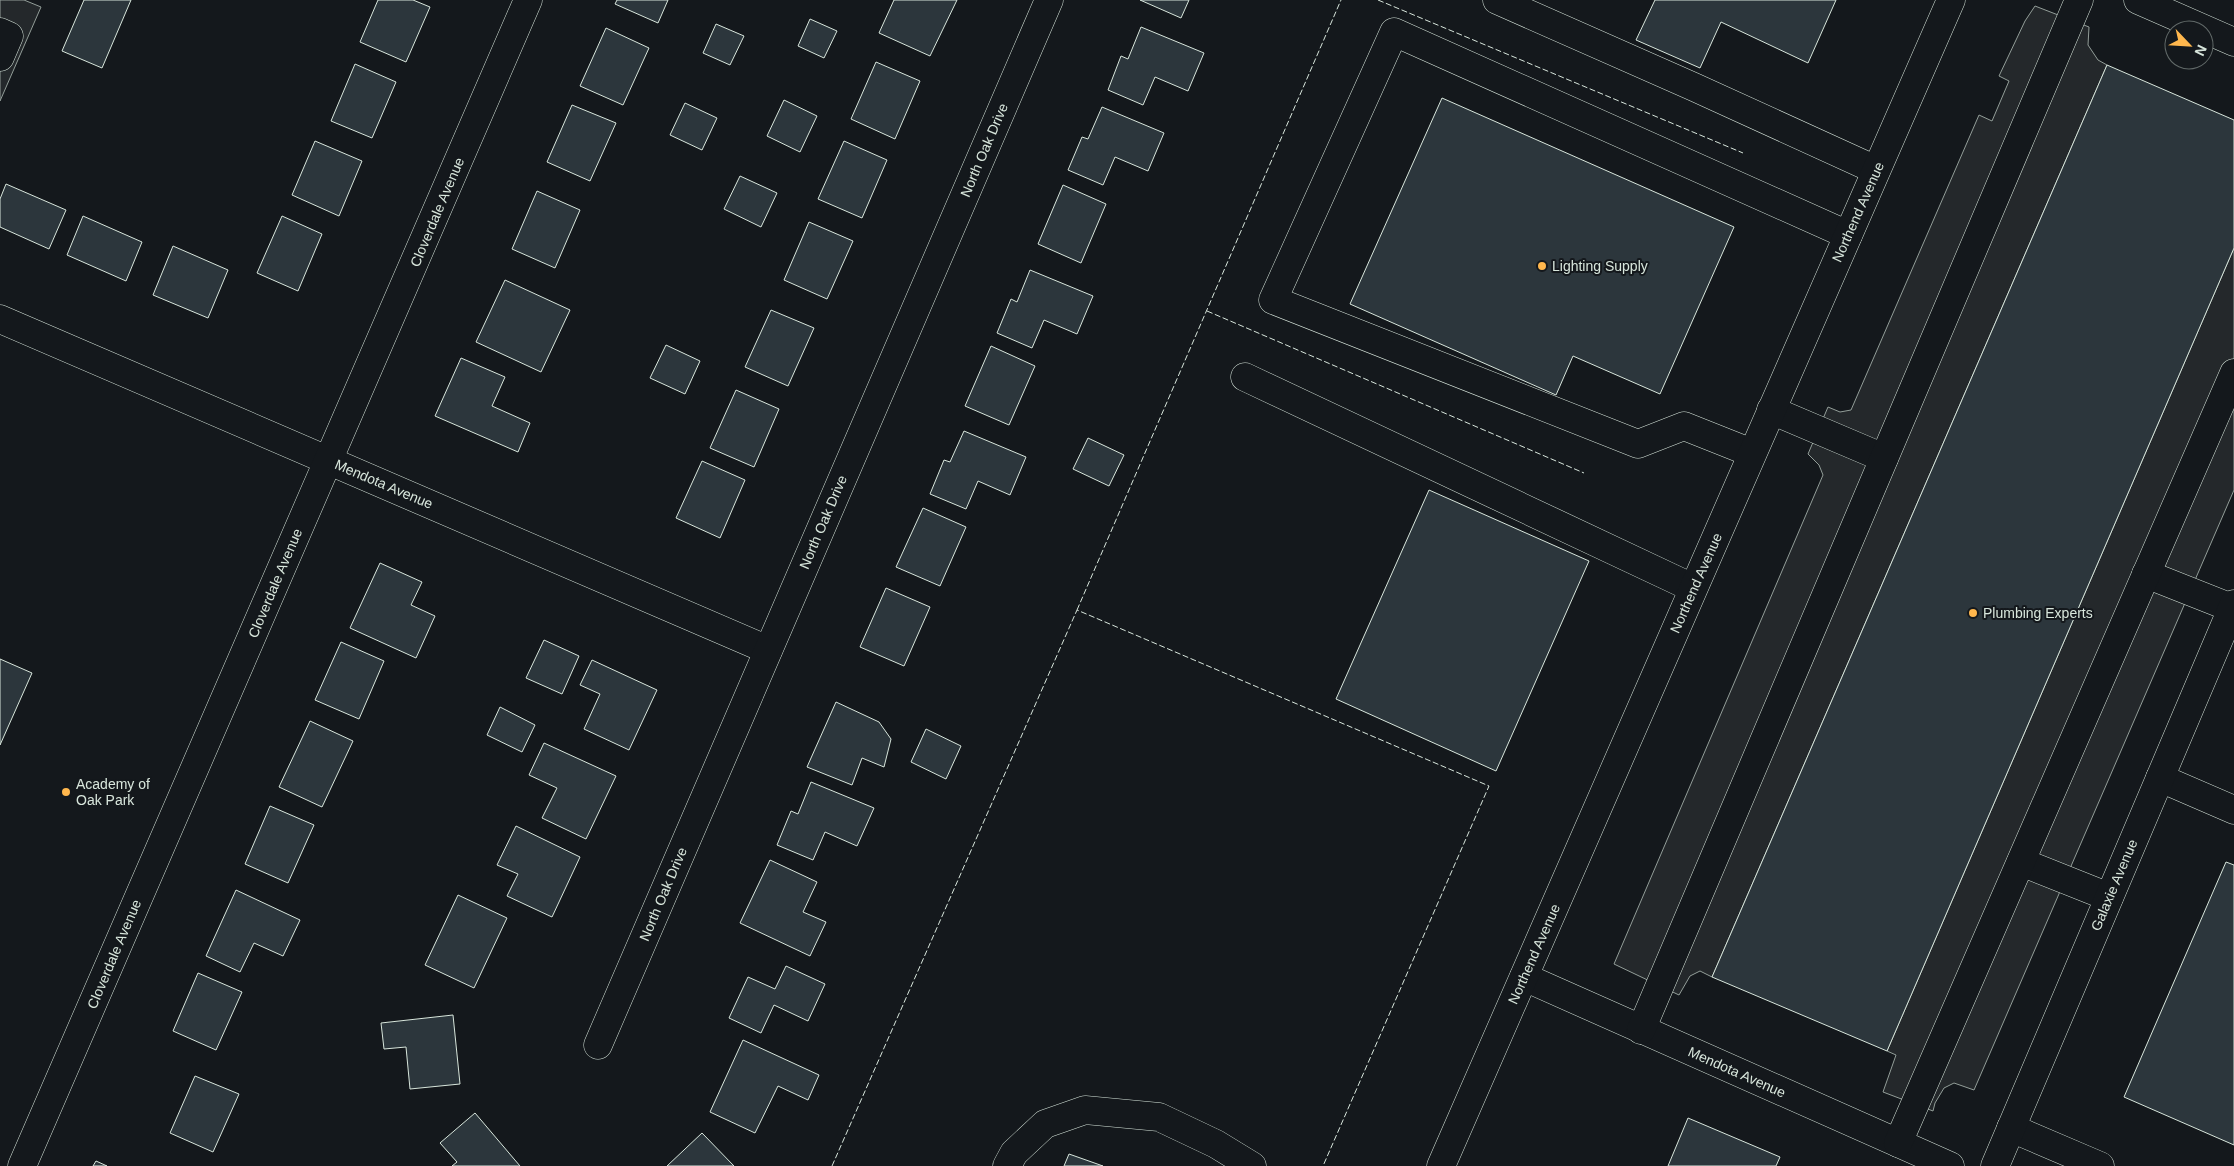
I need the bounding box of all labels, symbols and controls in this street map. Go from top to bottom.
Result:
north arrow [2164,20,2214,70]
text: N [2191,43,2210,58]
street label: North Oak Drive [957,100,1011,199]
street label: Cloverdale Avenue [407,155,467,269]
street label: Northend Avenue [1829,159,1887,265]
place label: Lighting Supply [1552,258,1648,274]
marker: Lighting Supply [1536,260,1548,272]
street label: Mendota Avenue [333,456,436,512]
street label: North Oak Drive [796,472,850,571]
street label: Cloverdale Avenue [245,526,305,640]
street label: Northend Avenue [1667,530,1725,636]
place label: Plumbing Experts [1983,605,2093,621]
marker: Plumbing Experts [1967,607,1979,619]
place label: Academy of Oak Park [76,776,150,808]
marker: Academy of Oak Park [60,786,72,798]
street label: Galaxie Avenue [2088,837,2141,933]
street label: North Oak Drive [636,844,690,943]
street label: Cloverdale Avenue [84,897,144,1011]
street label: Northend Avenue [1505,901,1563,1007]
street label: Mendota Avenue [1686,1043,1788,1101]

